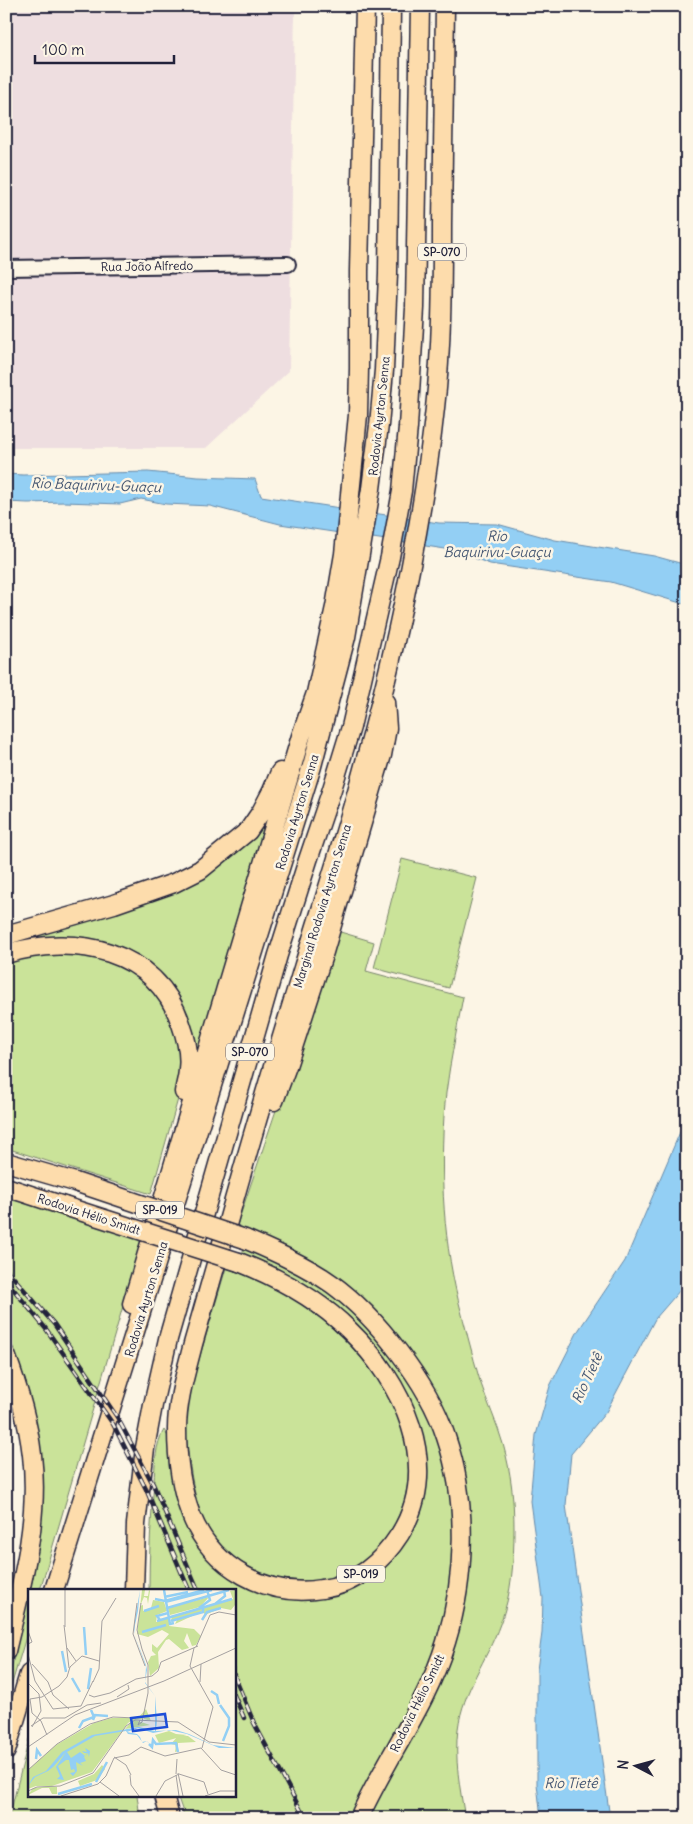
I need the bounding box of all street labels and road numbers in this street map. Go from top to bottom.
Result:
road number: SP-070 [418,243,466,260]
street label: Rua João Alfredo [101,258,194,274]
street label: Rodovia Ayrton Senna [365,355,393,477]
street label: Rodovia Ayrton Senna [272,752,322,872]
street label: Marginal Rodovia Ayrton Senna [290,822,354,990]
road number: SP-070 [226,1044,274,1060]
street label: Rodovia Hélio Smidt [36,1190,142,1238]
road number: SP-019 [136,1202,184,1218]
street label: Rodovia Ayrton Senna [121,1239,171,1359]
road number: SP-019 [337,1566,385,1582]
street label: Rodovia Hélio Smidt [387,1652,447,1754]

